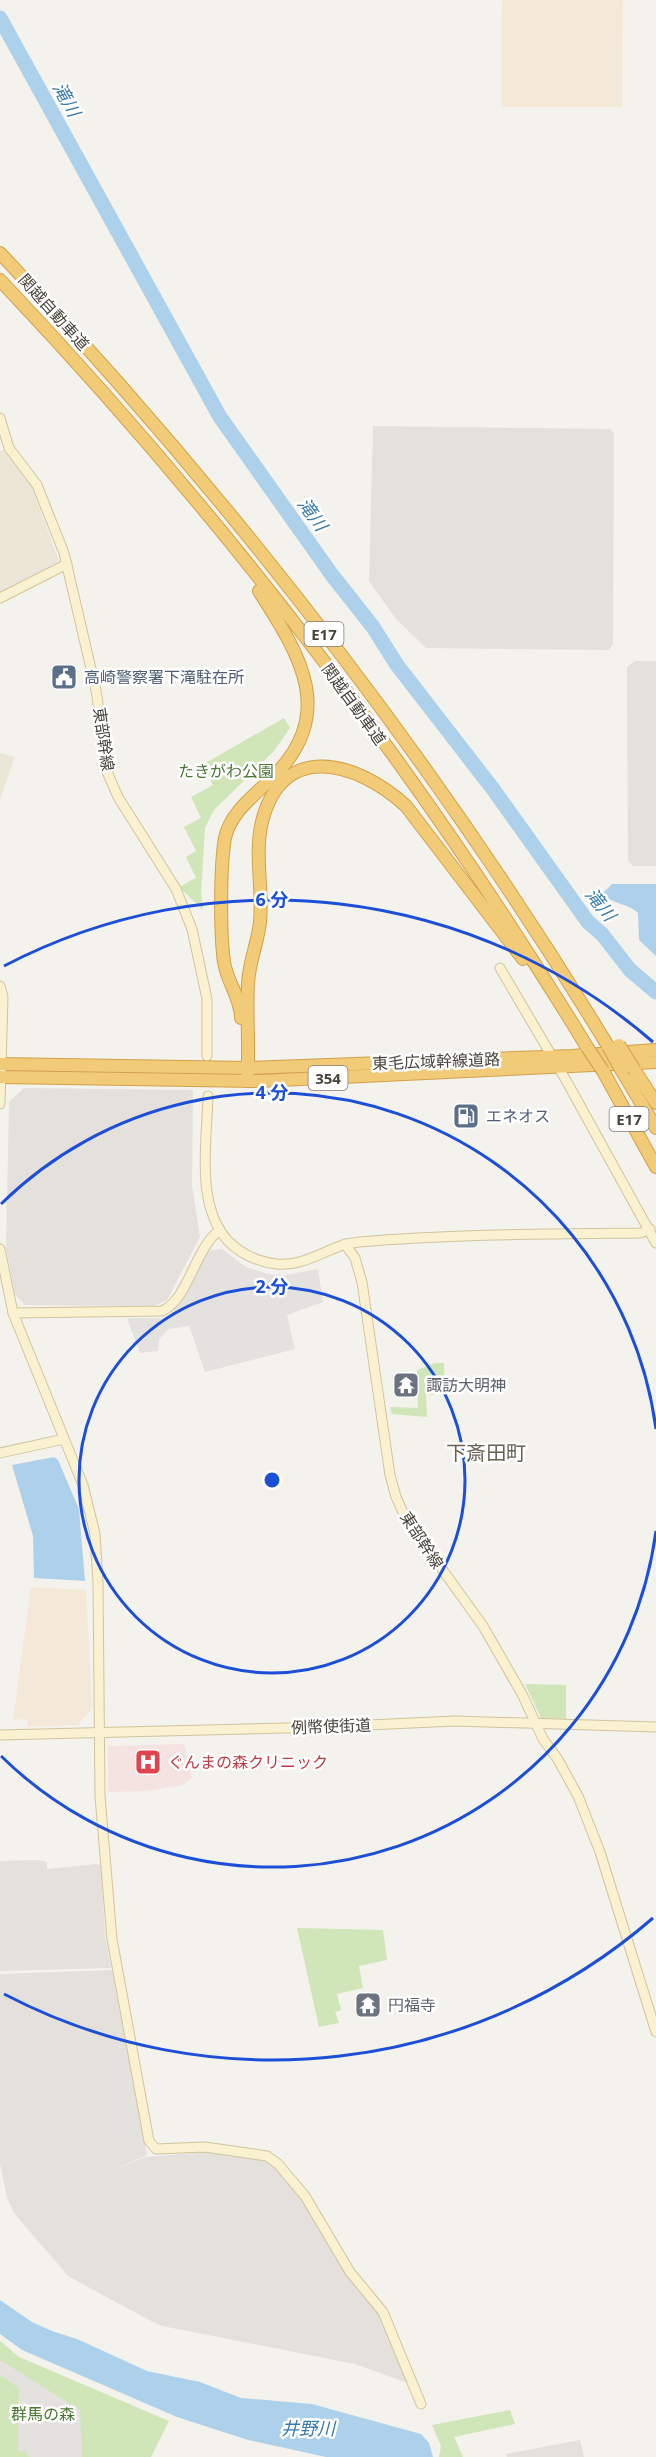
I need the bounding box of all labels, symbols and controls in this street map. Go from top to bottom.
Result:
water label: 滝川 [48,77,87,122]
street label: 関越自動車道 [14,269,94,355]
water label: 滝川 [293,492,334,537]
road number: E17 [304,622,344,646]
street label: 関越自動車道 [317,659,391,749]
public building icon: 高崎警察署下滝駐在所 [49,662,79,692]
place label: 高崎警察署下滝駐在所 [84,666,244,688]
street label: 東部幹線 [89,706,119,772]
park label: たきがわ公園 [178,760,274,782]
water label: 滝川 [580,882,623,927]
text: 6 分 [256,887,288,911]
street label: 東毛広域幹線道路 [372,1048,500,1074]
road number: 354 [308,1066,348,1090]
text: 4 分 [256,1080,288,1104]
fuel station icon: エネオス [451,1101,481,1131]
place label: エネオス [486,1105,550,1127]
road number: E17 [610,1107,648,1131]
text: 2 分 [256,1274,288,1298]
temple icon: 諏訪大明神 [391,1370,421,1400]
place label: 諏訪大明神 [426,1374,506,1396]
district label: 下斎田町 [446,1439,526,1466]
centre of rings [262,1470,282,1490]
street label: 東部幹線 [395,1507,449,1573]
street label: 例幣使街道 [291,1714,371,1738]
hospital icon: ぐんまの森クリニック [133,1747,163,1777]
place label: ぐんまの森クリニック [168,1751,328,1773]
temple icon: 円福寺 [353,1990,383,2020]
place label: 円福寺 [388,1994,436,2016]
park label: 群馬の森 [11,2403,75,2425]
water label: 井野川 [281,2416,337,2440]

